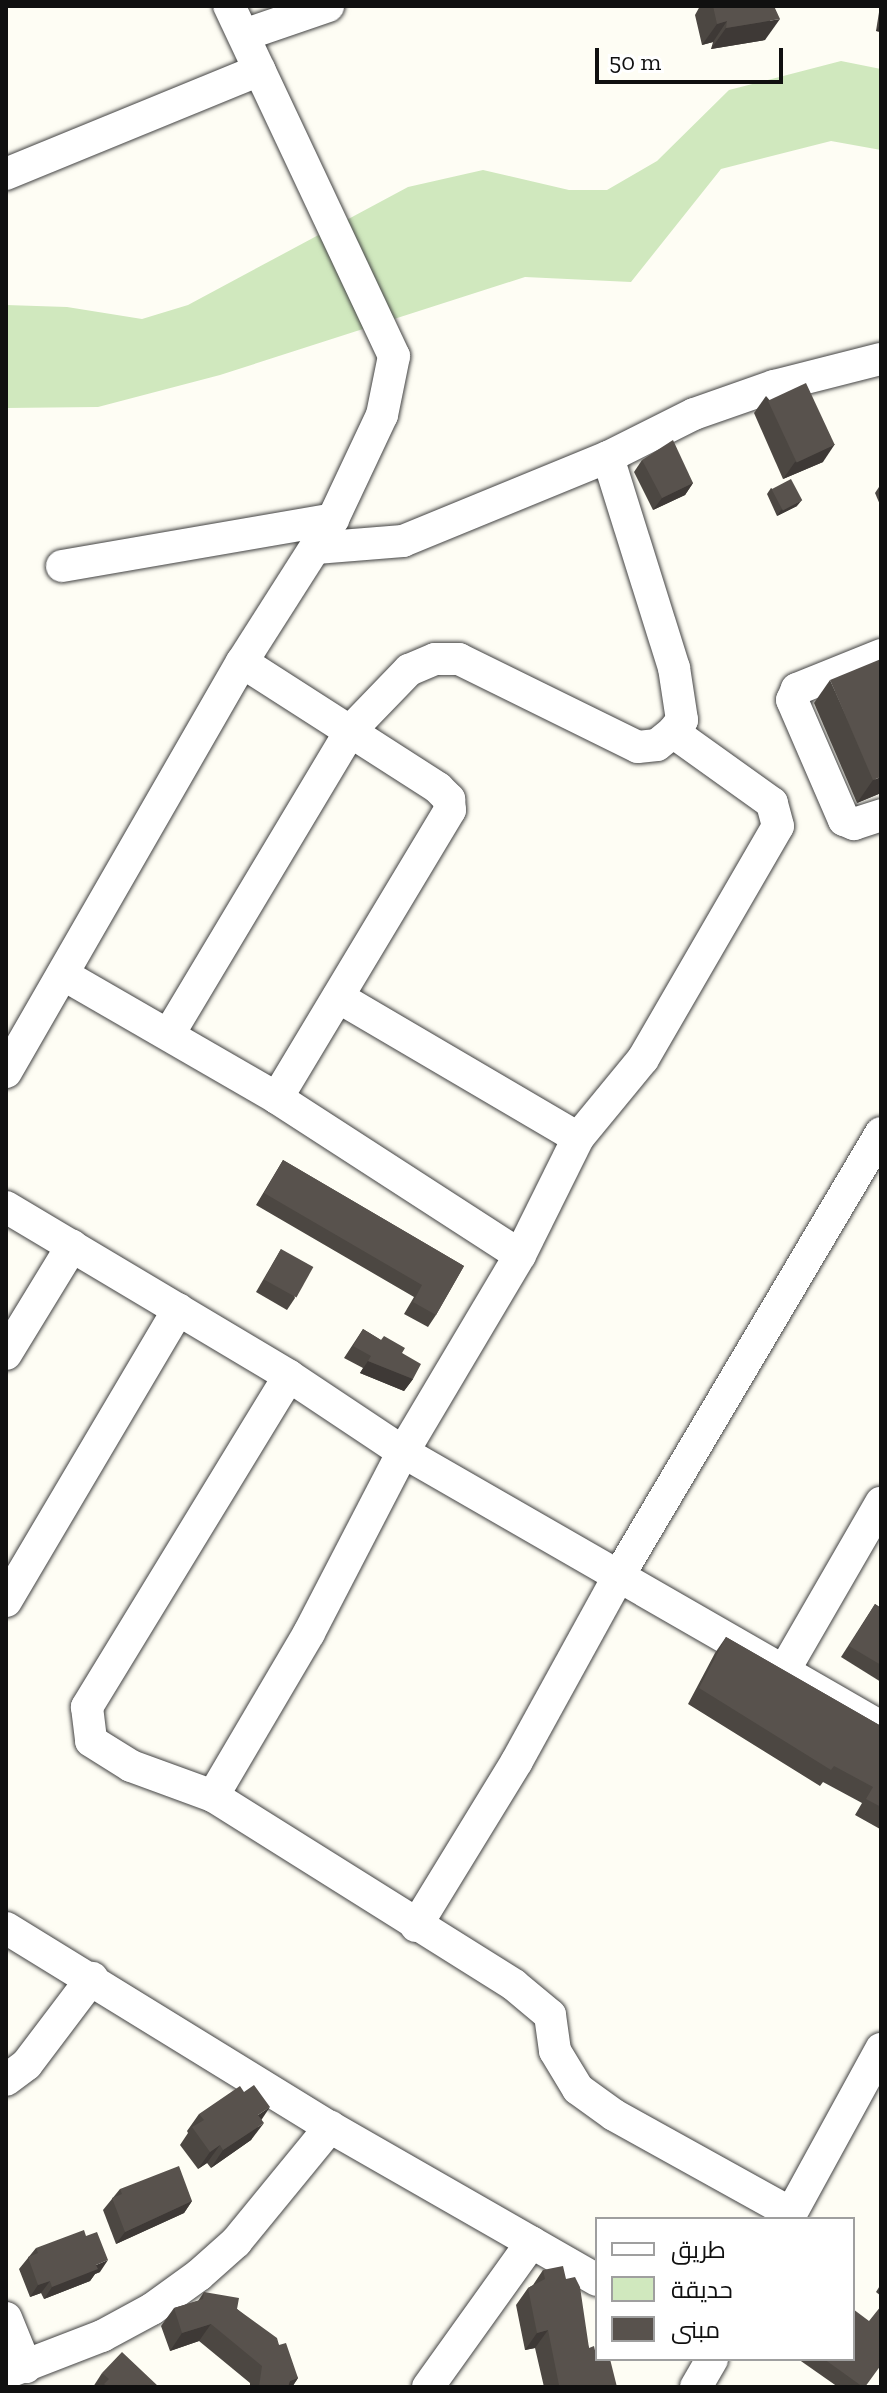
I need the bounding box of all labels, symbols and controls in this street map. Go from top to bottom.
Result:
scale bar [599,32,787,82]
text: 50 m [609,47,661,76]
legend [595,2217,855,2361]
text: طريق [671,2235,726,2264]
text: حديقة [671,2275,733,2304]
text: مبنى [671,2315,720,2344]

